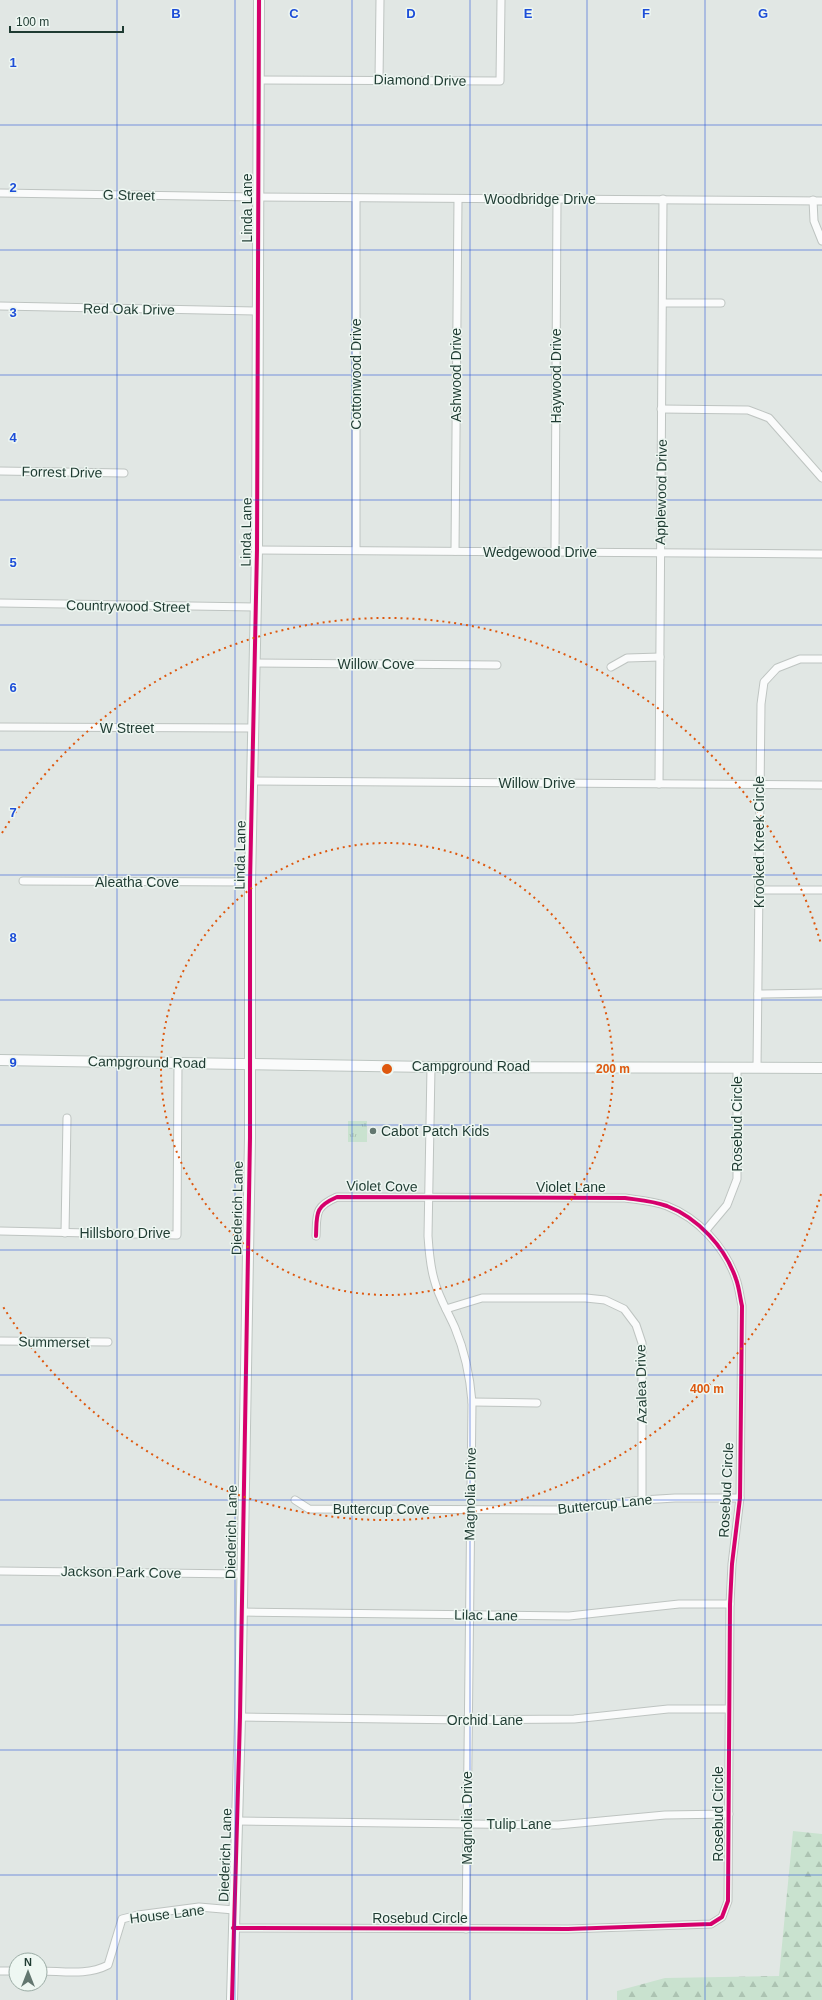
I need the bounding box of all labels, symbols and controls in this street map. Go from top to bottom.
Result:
text: B [171,6,181,21]
text: C [289,6,299,21]
text: D [406,6,416,21]
text: E [524,6,533,21]
text: F [642,6,650,21]
text: G [758,6,768,21]
scale bar [10,8,123,34]
text: 100 m [16,15,49,29]
text: 1 [9,55,17,70]
street label: Diamond Drive [374,71,467,89]
street label: Linda Lane [239,173,255,243]
text: 2 [9,180,17,195]
street label: G Street [103,187,155,203]
street label: Woodbridge Drive [484,191,596,207]
street label: Red Oak Drive [83,300,175,318]
text: 3 [9,305,17,320]
street label: Cottonwood Drive [348,318,364,430]
street label: Ashwood Drive [448,328,464,422]
street label: Haywood Drive [548,328,564,423]
text: 4 [9,430,17,445]
street label: Applewood Drive [652,439,670,545]
street label: Forrest Drive [21,463,103,481]
street label: Linda Lane [237,497,255,567]
street label: Wedgewood Drive [483,544,597,560]
text: 5 [9,555,17,570]
street label: Countrywood Street [66,597,190,615]
street label: Willow Cove [337,656,415,672]
text: 6 [9,680,17,695]
street label: W Street [100,720,154,736]
street label: Willow Drive [499,775,576,791]
street label: Krooked Kreek Circle [751,776,767,908]
text: 7 [9,805,17,820]
street label: Linda Lane [231,820,249,890]
street label: Aleatha Cove [95,874,179,890]
text: 8 [9,930,17,945]
street label: Campground Road [88,1053,206,1071]
text: 9 [9,1055,17,1070]
street label: Campground Road [412,1058,530,1074]
centre of rings [380,1062,394,1076]
text: 200 m [596,1062,630,1076]
street label: Rosebud Circle [729,1076,745,1172]
place label: Cabot Patch Kids [381,1123,489,1139]
marker: Cabot Patch Kids [368,1126,378,1136]
street label: Diederich Lane [228,1161,246,1255]
street label: Violet Cove [346,1177,418,1195]
street label: Violet Lane [536,1179,606,1195]
street label: Hillsboro Drive [79,1225,171,1241]
street label: Summerset [18,1333,90,1351]
street label: Azalea Drive [632,1344,650,1424]
text: 400 m [690,1382,724,1396]
street label: Rosebud Circle [716,1442,737,1538]
street label: Magnolia Drive [461,1447,479,1541]
street label: Diederich Lane [222,1485,240,1579]
street label: Buttercup Lane [557,1491,653,1517]
street label: Buttercup Cove [333,1501,429,1517]
street label: Jackson Park Cove [61,1563,182,1581]
street label: Lilac Lane [454,1606,518,1624]
street label: Orchid Lane [447,1712,523,1728]
street label: Rosebud Circle [710,1766,726,1862]
street label: Magnolia Drive [459,1771,475,1865]
street label: Diederich Lane [215,1807,235,1902]
street label: Tulip Lane [487,1816,552,1832]
street label: House Lane [129,1901,206,1927]
street label: Rosebud Circle [372,1910,468,1926]
north arrow [8,1952,48,1992]
text: N [24,1956,32,1968]

